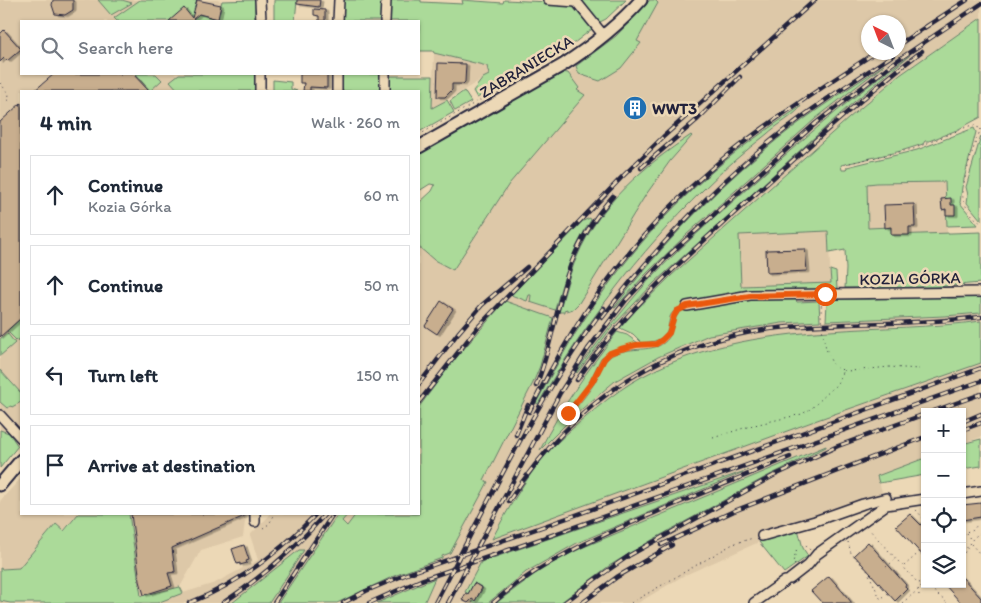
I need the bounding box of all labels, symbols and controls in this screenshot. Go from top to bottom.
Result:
north arrow [861,15,906,60]
search box [20,20,420,75]
street label: ZABRANIECKA [476,31,577,102]
icon: search [38,34,66,62]
text: Search here [78,36,173,59]
building icon: WWT3 [622,95,648,121]
place label: WWT3 [652,99,697,118]
text: 4 min [40,110,92,135]
text: Walk · 260 m [311,113,400,132]
text: Continue [88,174,163,197]
icon: ahead [41,181,69,209]
text: 60 m [364,186,399,205]
text: Kozia Górka [88,197,171,216]
street label: KOZIA GÓRKA [859,268,961,289]
icon: ahead [41,271,69,299]
text: Continue [88,274,163,297]
text: 50 m [364,276,399,295]
route start [814,283,837,306]
icon: left [41,361,69,389]
text: Turn left [88,364,158,387]
text: 150 m [356,366,399,385]
route end [557,402,580,425]
map controls [921,408,966,588]
button: + [921,408,966,453]
icon: arrive [41,451,69,479]
button: − [921,453,966,498]
text: Arrive at destination [88,454,255,477]
button: locate [921,498,966,543]
button: layers [921,543,966,588]

